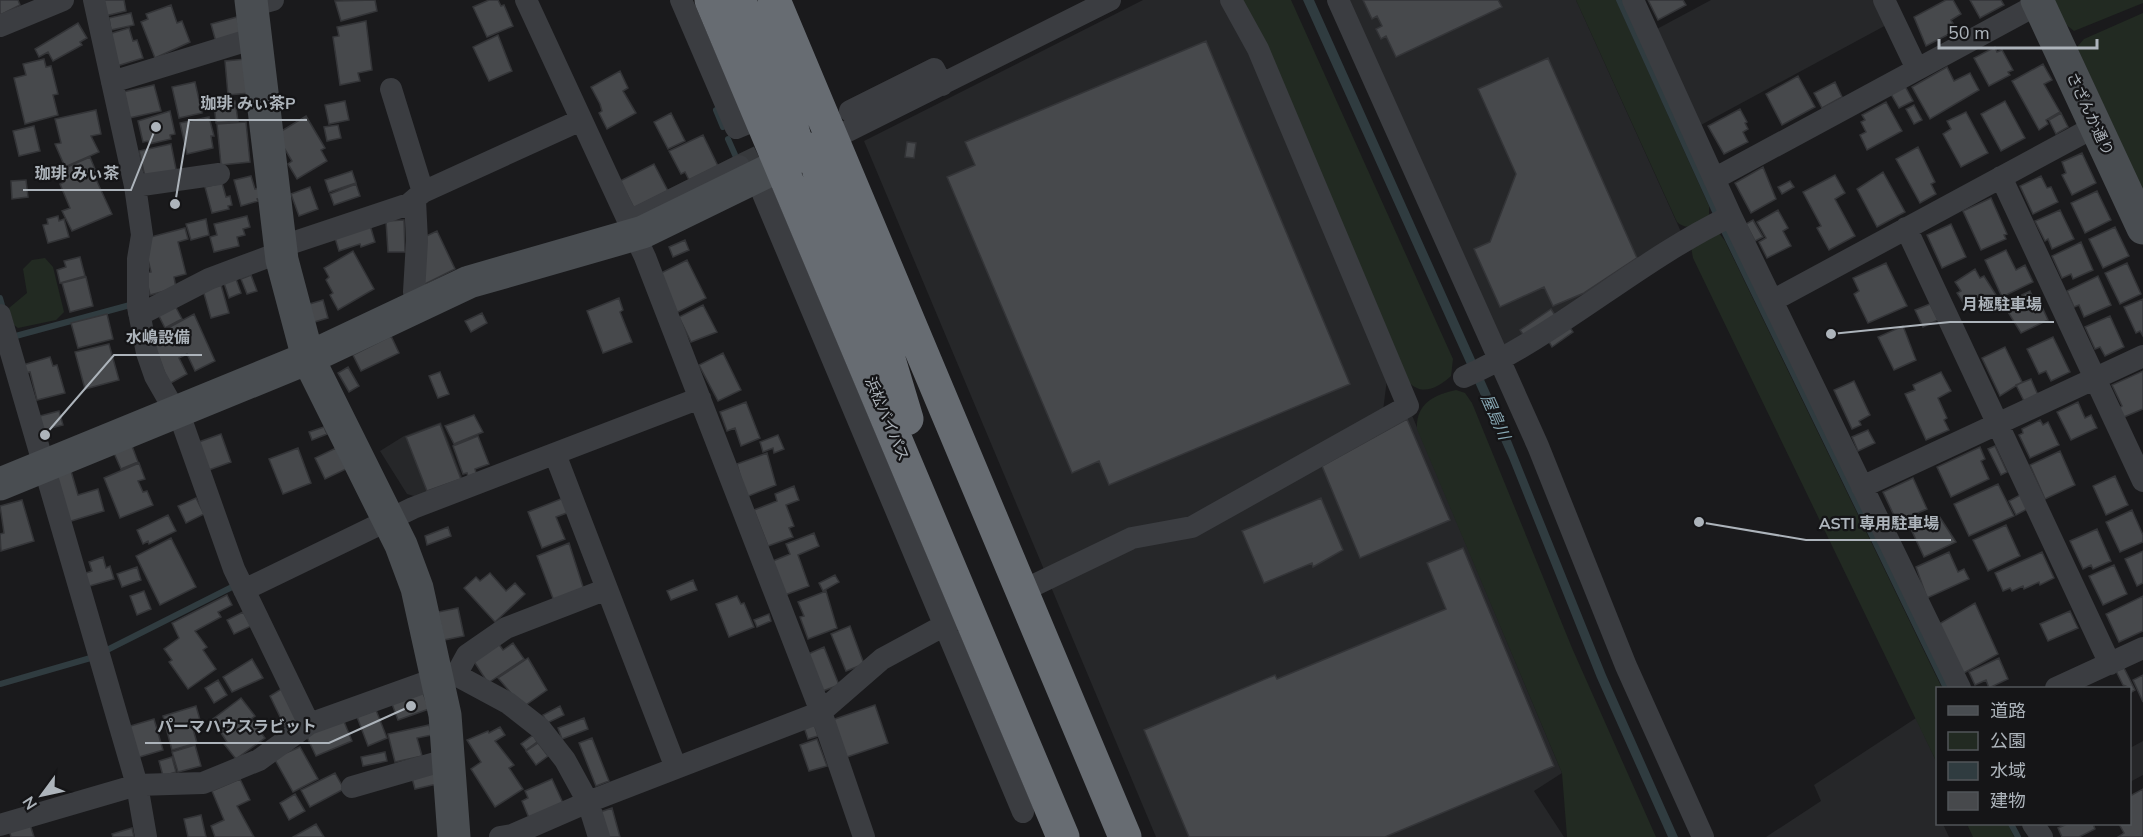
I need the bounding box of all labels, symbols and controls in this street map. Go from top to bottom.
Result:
scale bar [1939,12,2096,50]
text: 50 m [1948,21,1990,45]
street label: さざんか通り [2062,69,2118,159]
callout: 珈琲 みぃ茶P [189,86,307,120]
text: 珈琲 みぃ茶P [201,93,295,115]
callout: 珈琲 みぃ茶 [23,156,131,190]
text: 珈琲 みぃ茶 [35,163,119,185]
callout: 月極駐車場 [1950,288,2054,322]
text: 月極駐車場 [1962,294,2042,316]
callout: 水嶋設備 [114,321,202,355]
text: 水嶋設備 [126,327,190,349]
street label: 浜松バイパス [860,374,914,464]
water label: 屋島川 [1475,391,1516,445]
callout: ASTI 専用駐車場 [1806,506,1951,540]
text: ASTI 専用駐車場 [1819,513,1939,535]
legend [1936,687,2131,825]
text: 道路 [1990,699,2026,723]
callout: パーマハウスラビット [145,709,329,743]
text: パーマハウスラビット [157,716,317,738]
text: 公園 [1990,729,2026,753]
text: 水域 [1990,759,2026,783]
north arrow [12,765,72,825]
text: 建物 [1990,789,2026,813]
text: N [18,792,43,814]

